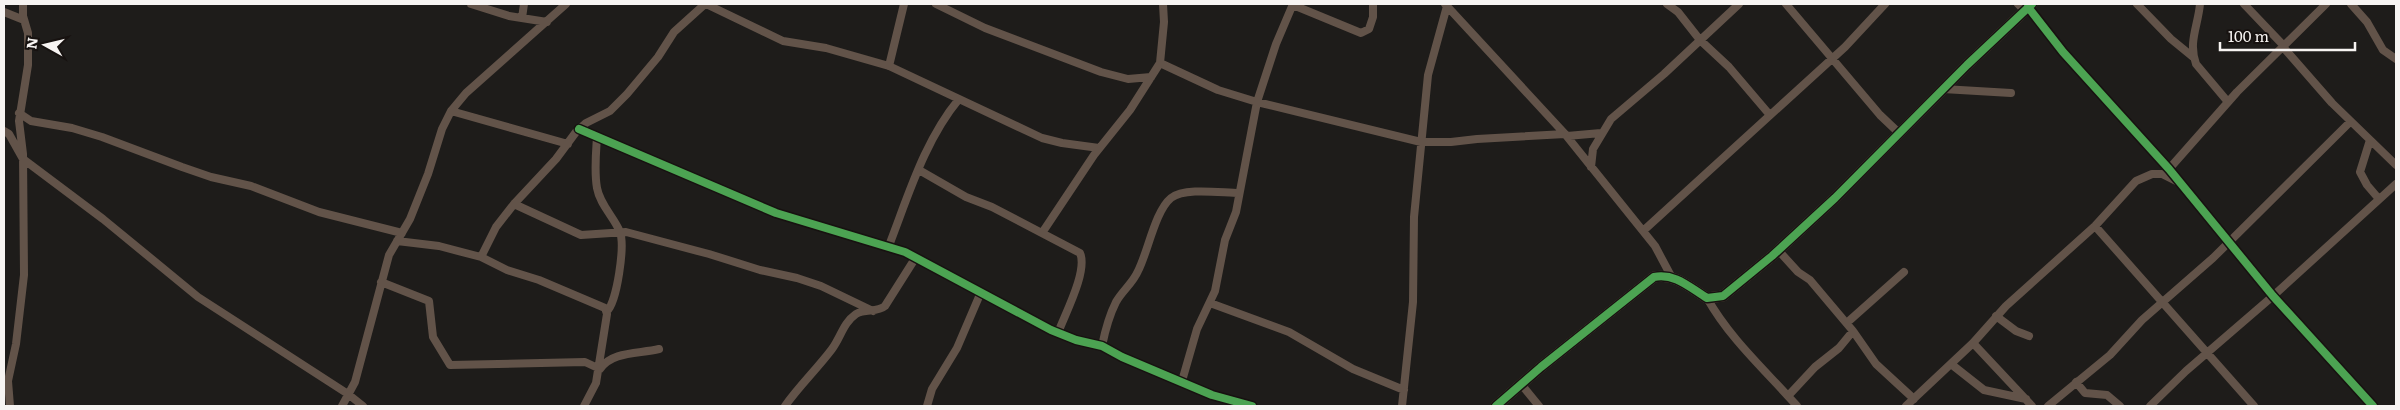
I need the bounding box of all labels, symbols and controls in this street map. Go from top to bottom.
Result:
north arrow [20,20,70,70]
scale bar [2220,20,2355,52]
text: 100 m [2228,24,2269,47]
text: N [20,36,42,50]

